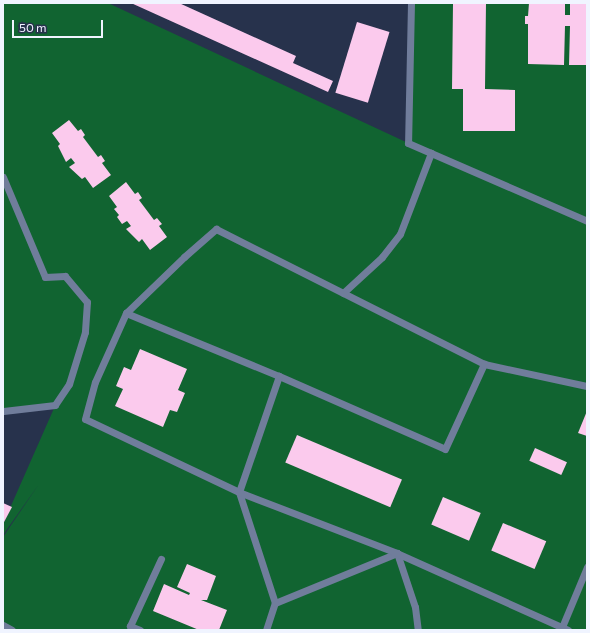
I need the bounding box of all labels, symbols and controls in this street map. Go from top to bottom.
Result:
scale bar [14,12,105,38]
text: 50 m [19,20,47,34]

